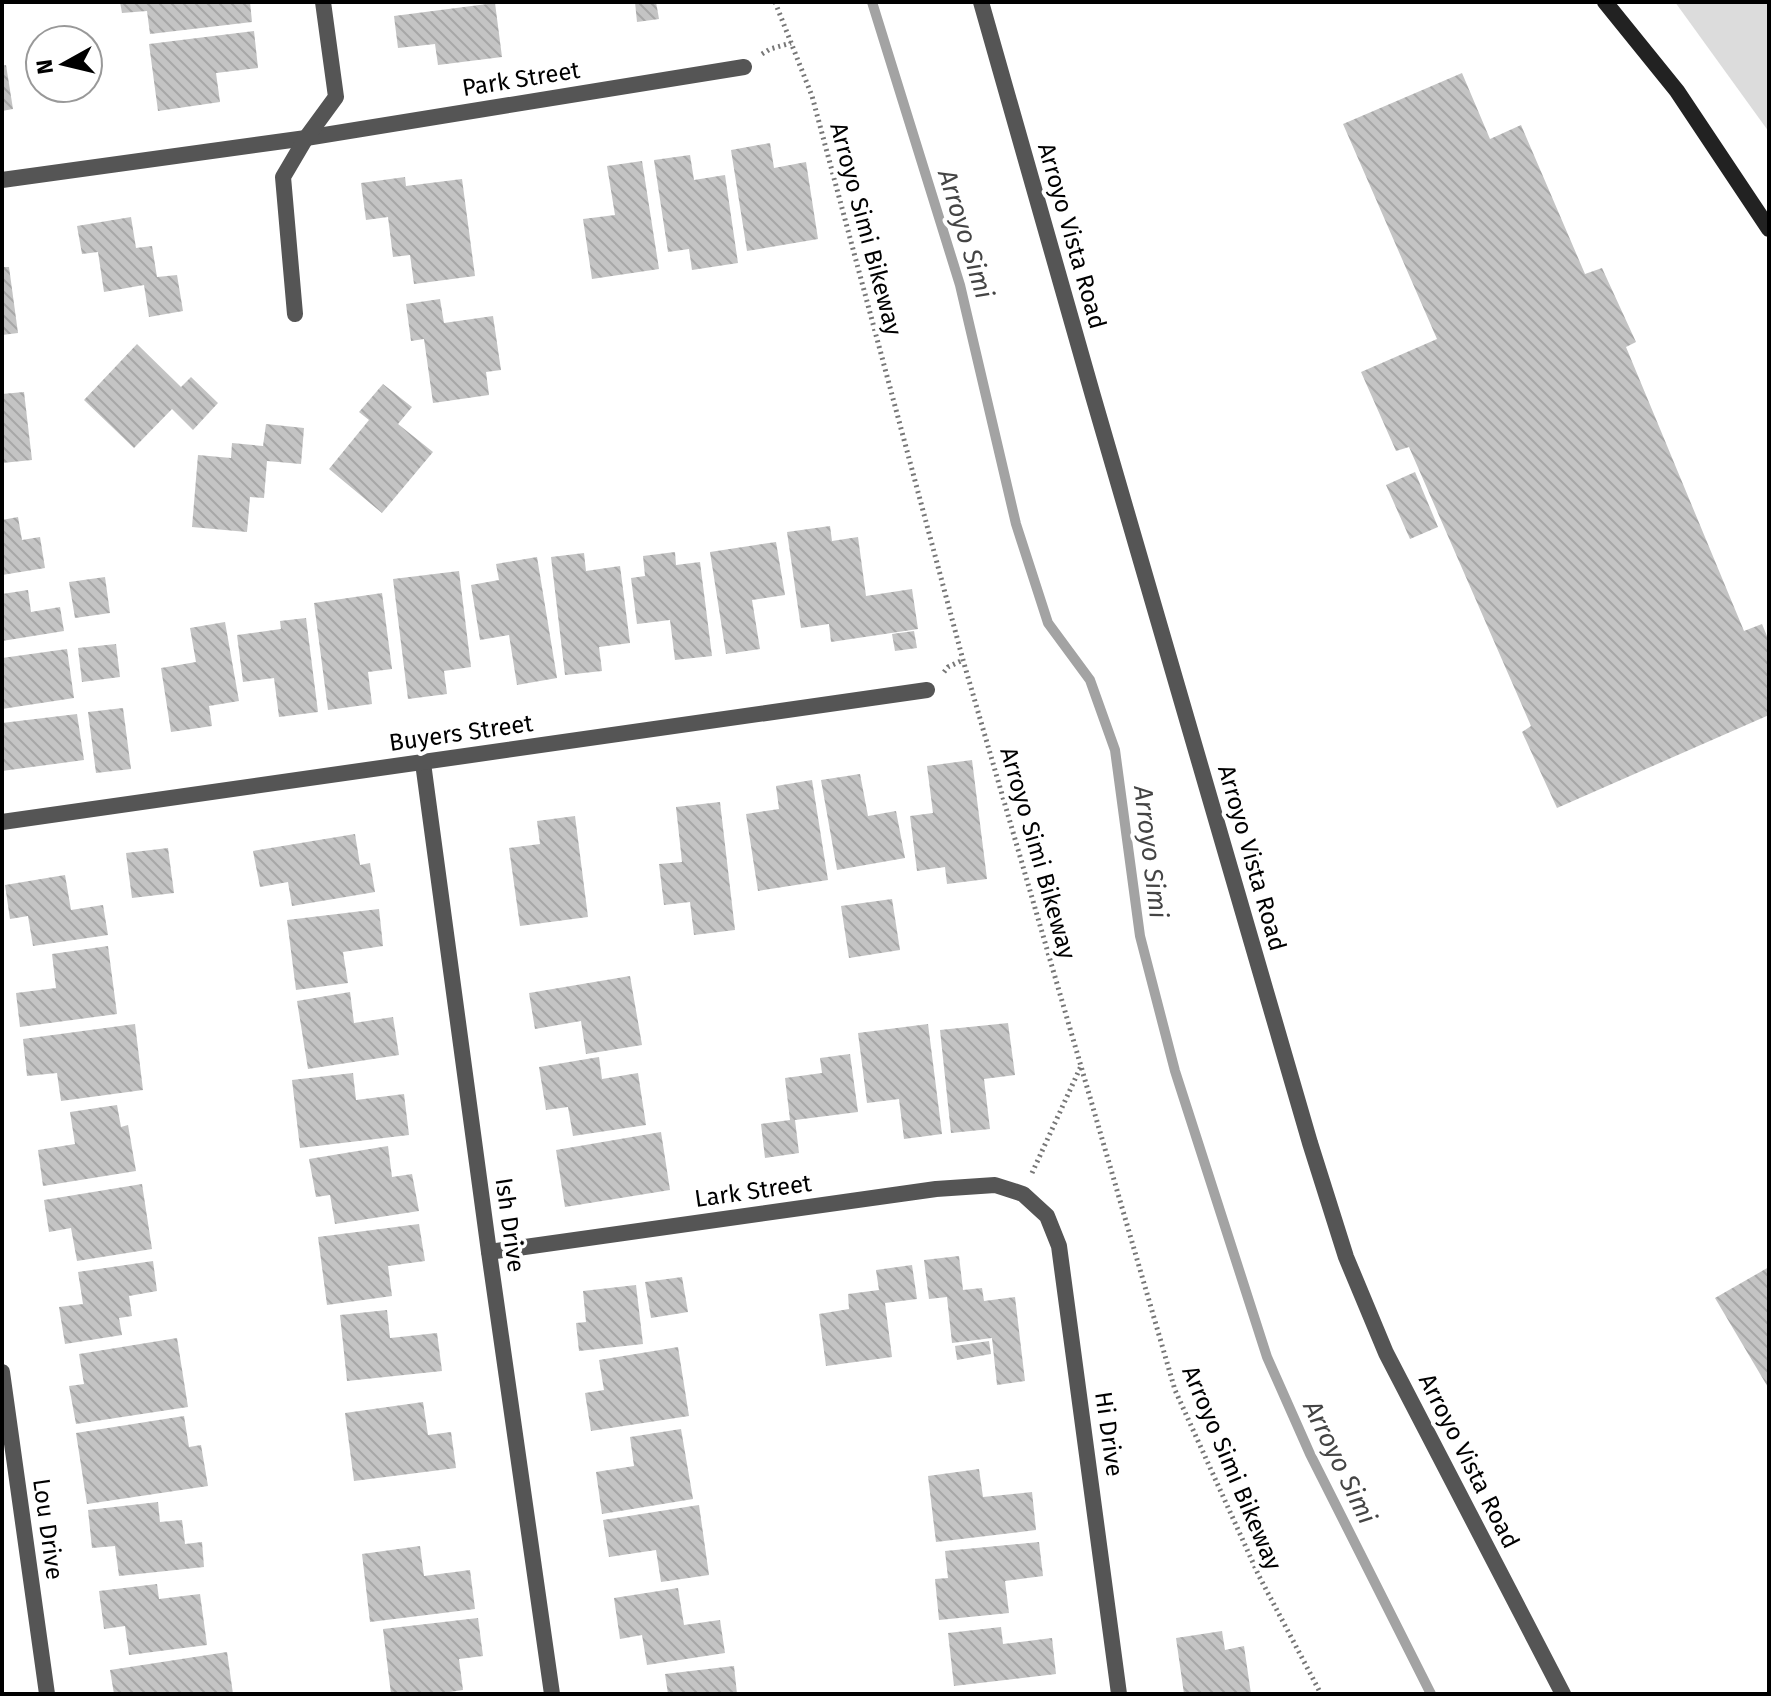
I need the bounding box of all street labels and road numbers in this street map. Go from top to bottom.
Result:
street label: Park Street [460,56,582,102]
street label: Arroyo Simi Bikeway [824,120,908,339]
street label: Arroyo Vista Road [1032,140,1112,332]
street label: Buyers Street [387,709,535,757]
street label: Arroyo Simi Bikeway [994,744,1082,962]
street label: Arroyo Vista Road [1212,762,1292,954]
street label: Lark Street [693,1169,814,1213]
street label: Ish Drive [490,1176,530,1274]
street label: Arroyo Simi Bikeway [1176,1362,1288,1574]
street label: Arroyo Vista Road [1413,1369,1525,1553]
street label: Hi Drive [1089,1390,1129,1478]
street label: Lou Drive [27,1477,69,1581]

